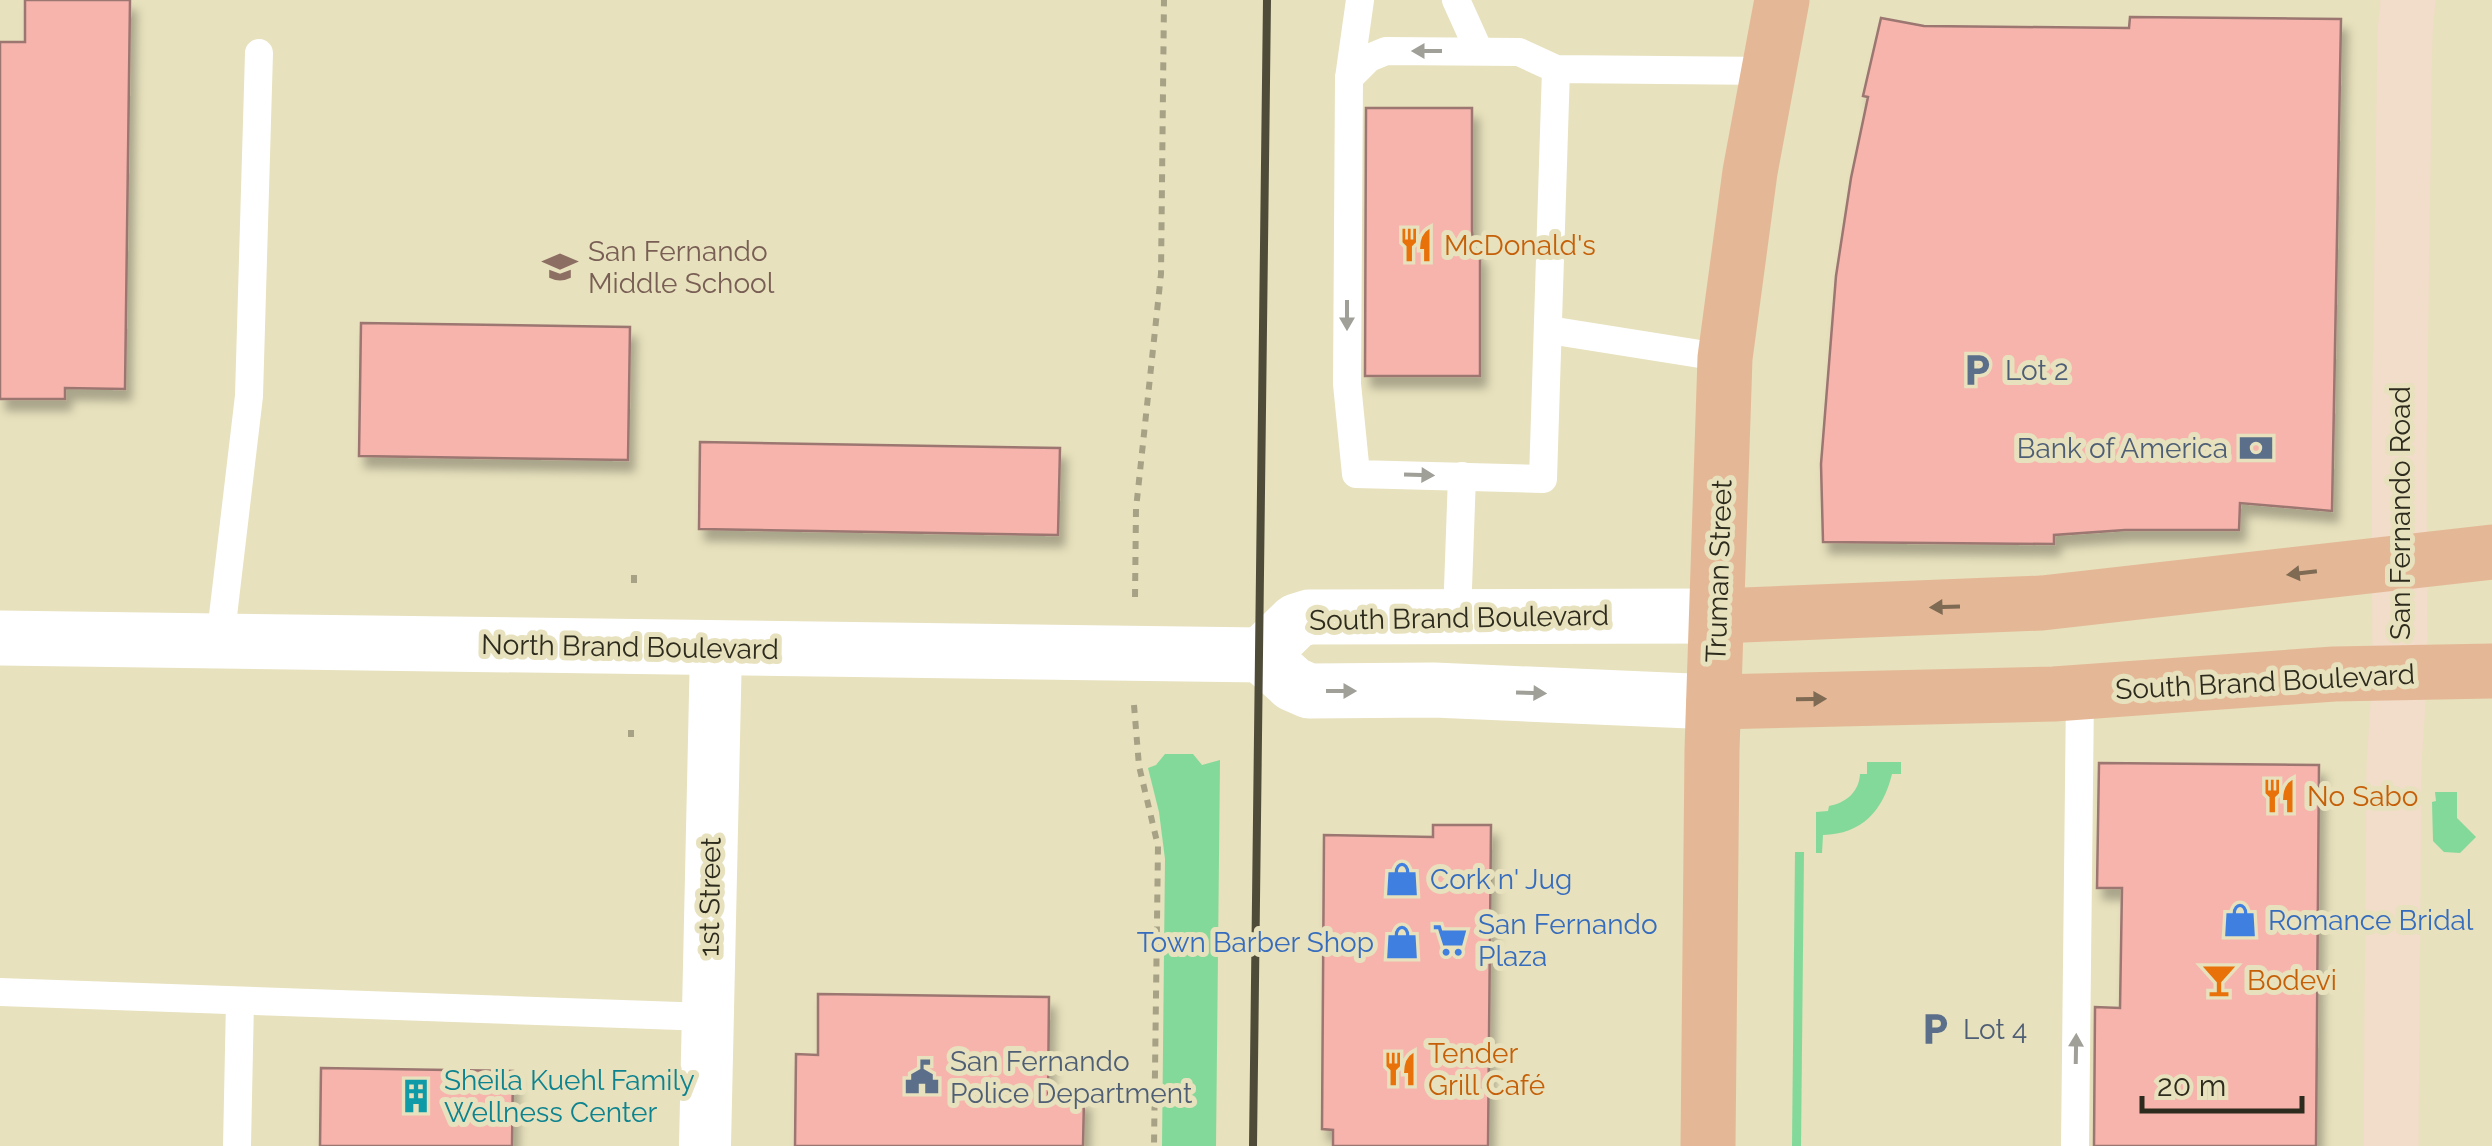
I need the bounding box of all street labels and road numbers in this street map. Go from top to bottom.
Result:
street label: San Fernando Road [2384,386,2417,640]
street label: Truman Street [1699,478,1739,663]
street label: South Brand Boulevard [1309,599,1609,637]
street label: North Brand Boulevard [481,628,779,666]
street label: South Brand Boulevard [2114,658,2416,706]
street label: 1st Street [692,836,728,957]

